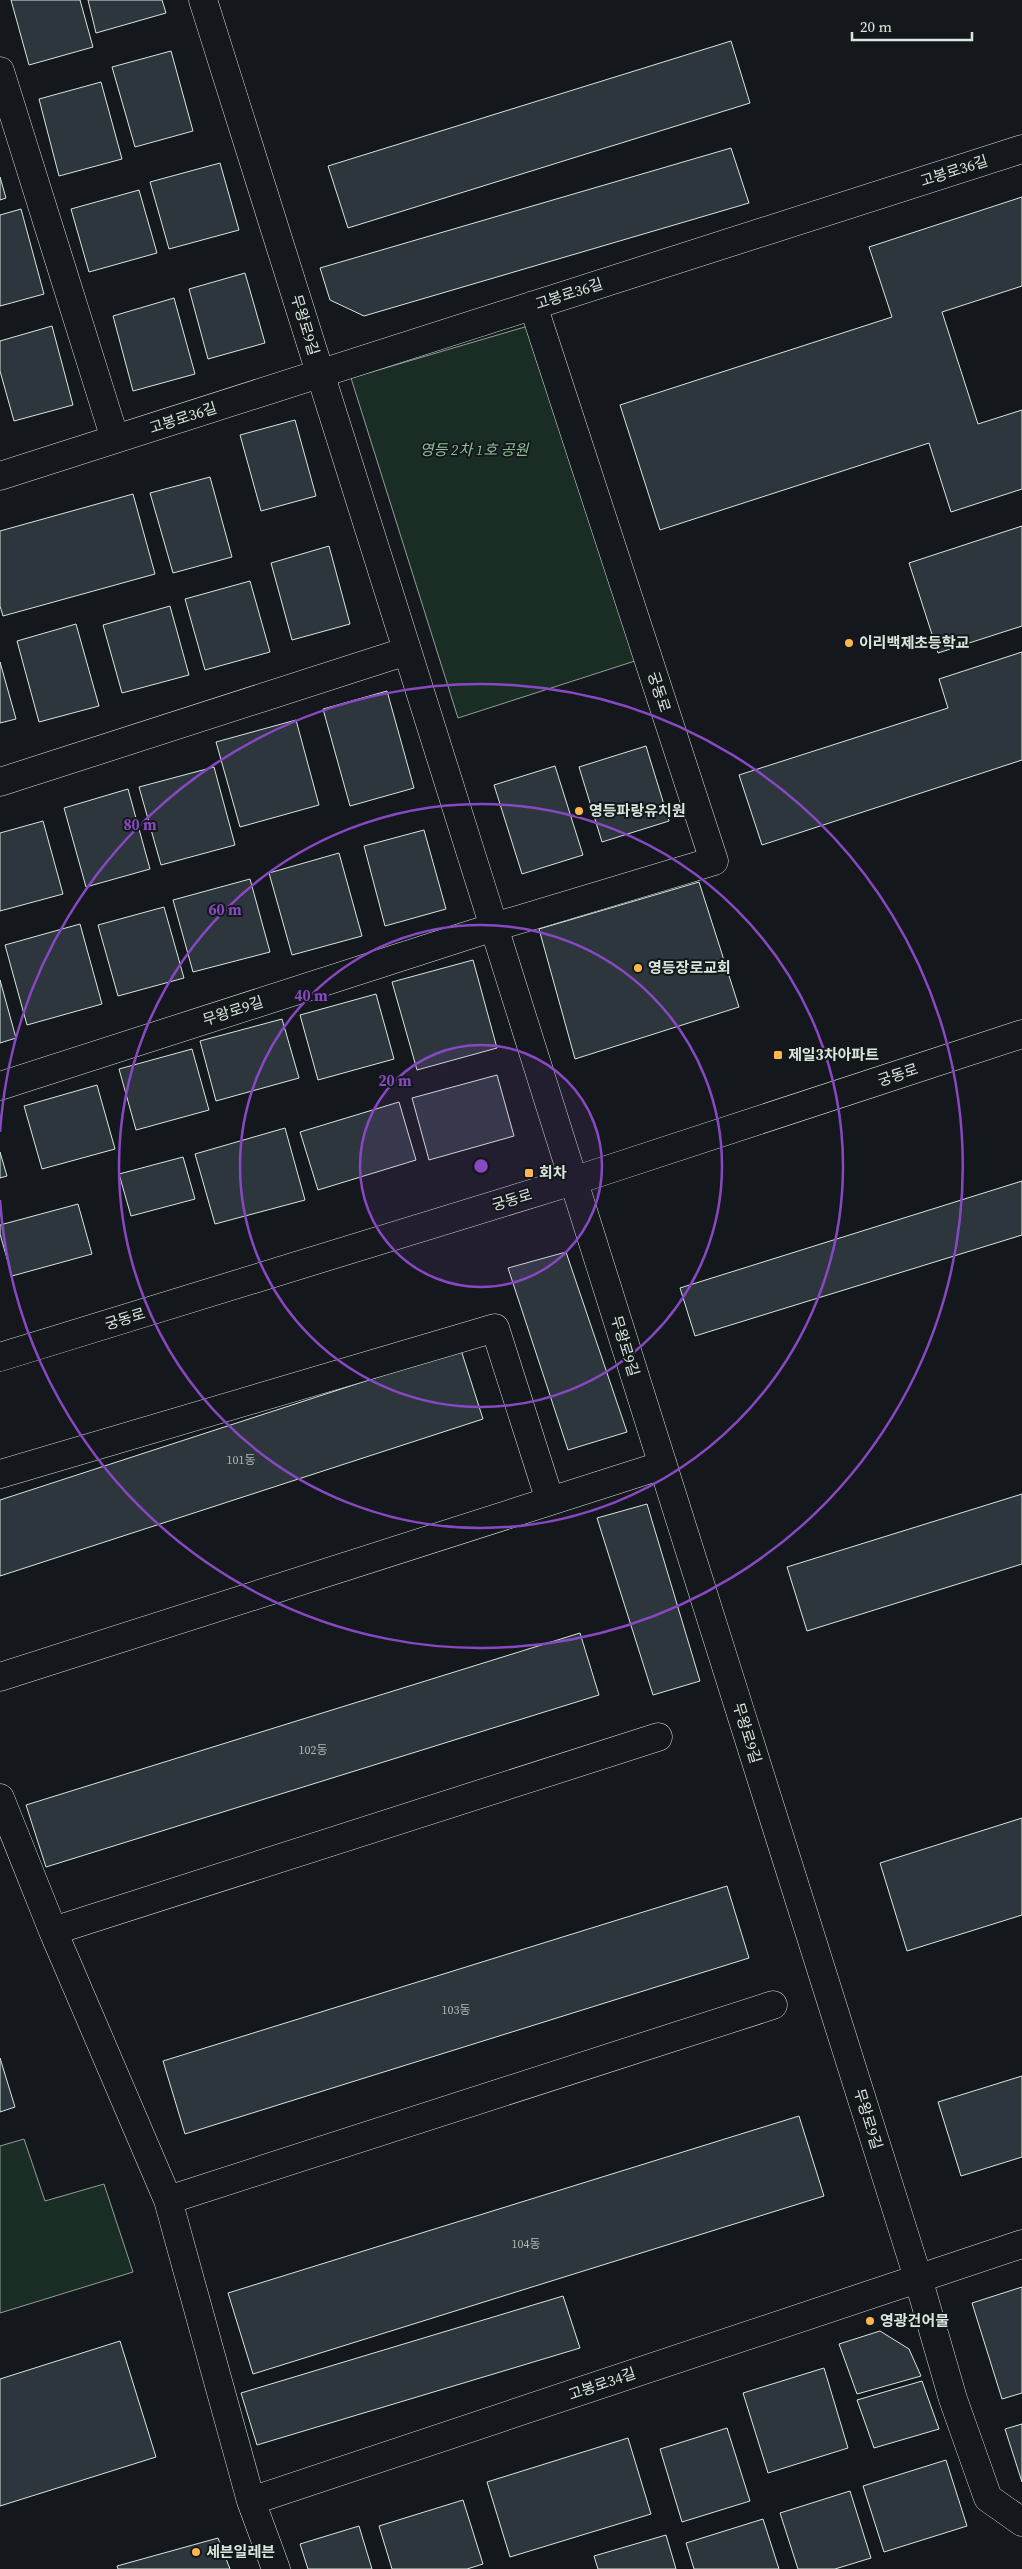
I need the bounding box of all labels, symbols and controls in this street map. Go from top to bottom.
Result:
scale bar [852,10,972,42]
text: 20 m [860,16,892,37]
street label: 고봉로36길 [917,150,990,191]
street label: 고봉로36길 [532,273,605,314]
street label: 무왕로9길 [286,292,325,358]
street label: 고봉로36길 [146,397,219,438]
park label: 영등 2차 1호 공원 [420,439,530,460]
place label: 이리백제초등학교 [859,632,970,653]
marker: 이리백제초등학교 [843,637,855,649]
street label: 궁동로 [643,669,676,715]
place label: 영등파랑유치원 [589,800,686,821]
marker: 영등파랑유치원 [573,805,585,817]
text: 80 m [123,814,157,835]
text: 60 m [208,899,242,920]
place label: 영등장로교회 [648,957,731,978]
marker: 영등장로교회 [632,962,644,974]
text: 40 m [294,985,328,1006]
street label: 무왕로9길 [200,991,266,1030]
place label: 제일3차아파트 [788,1044,879,1065]
marker: 제일3차아파트 [772,1049,784,1061]
street label: 궁동로 [875,1058,921,1091]
text: 20 m [378,1070,412,1091]
centre of rings [472,1157,490,1175]
place label: 회차 [539,1162,567,1183]
marker: 회차 [523,1167,535,1179]
street label: 궁동로 [489,1183,535,1216]
street label: 궁동로 [102,1302,148,1335]
street label: 무왕로9길 [606,1313,645,1379]
house number: 101동 [226,1452,256,1468]
street label: 무왕로9길 [728,1700,767,1766]
house number: 102동 [298,1742,328,1758]
house number: 103동 [441,2002,471,2018]
street label: 무왕로9길 [849,2086,888,2152]
house number: 104동 [511,2236,541,2252]
place label: 영광건어물 [880,2310,949,2331]
marker: 영광건어물 [864,2315,876,2327]
street label: 고봉로34길 [565,2362,638,2405]
place label: 세븐일레븐 [206,2541,275,2562]
marker: 세븐일레븐 [190,2546,202,2558]

